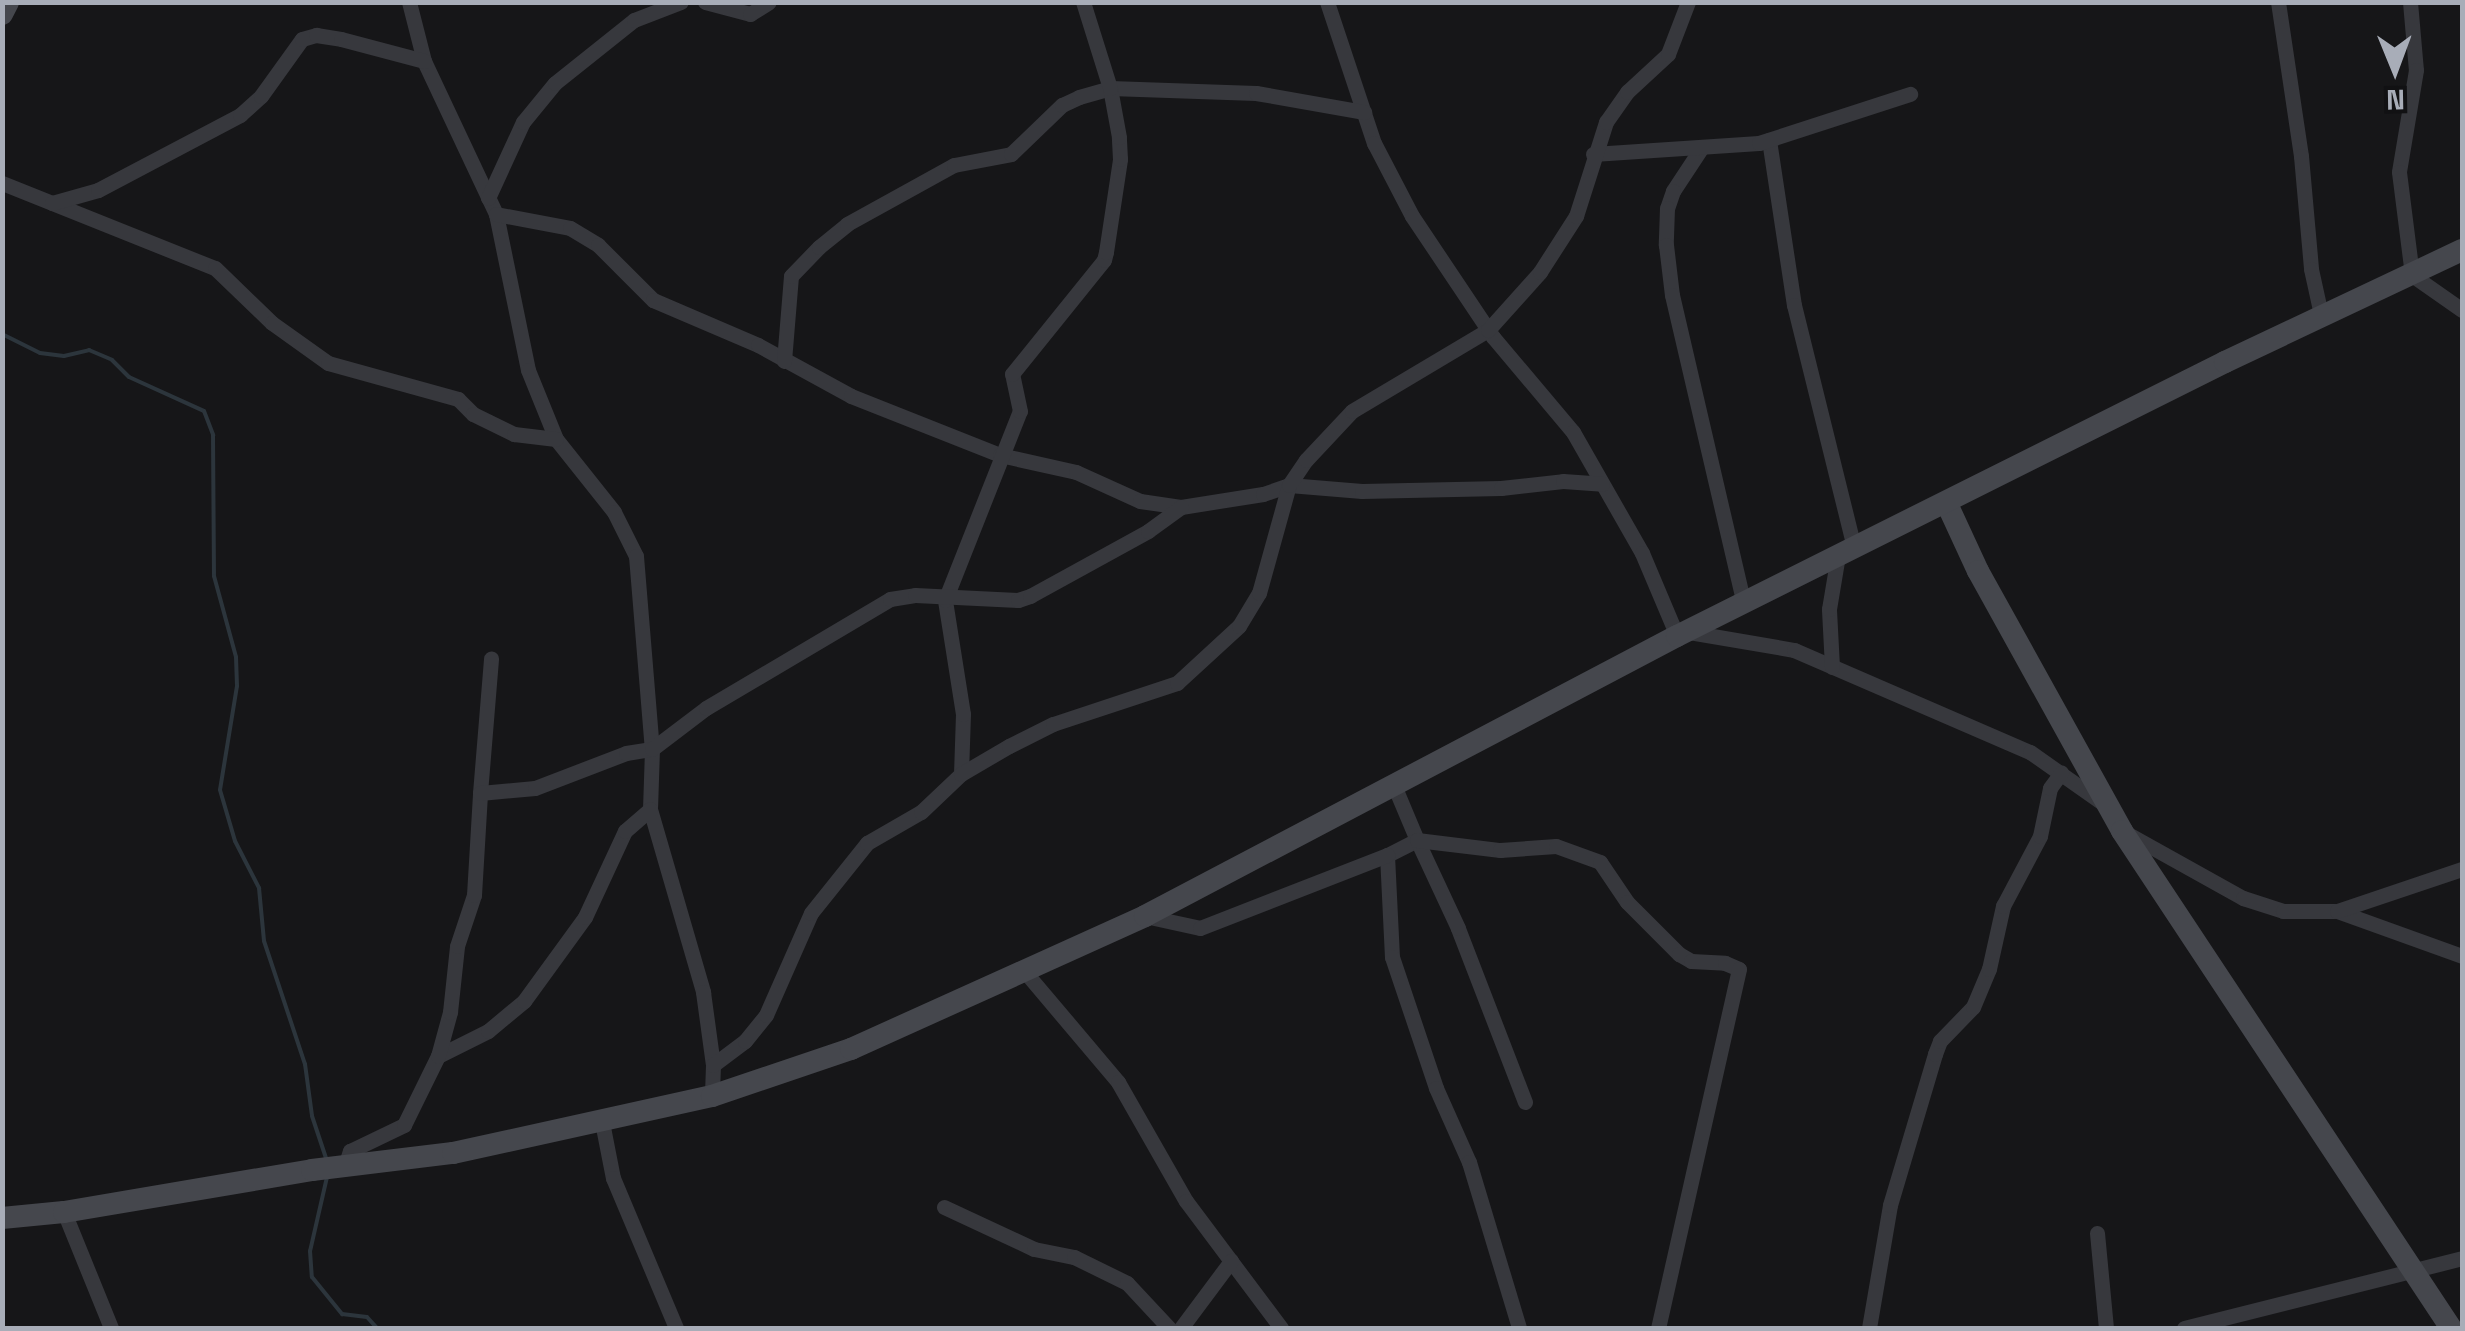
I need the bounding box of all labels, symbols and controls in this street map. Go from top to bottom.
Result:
north arrow [2345,20,2445,120]
text: N [2386,82,2405,118]

